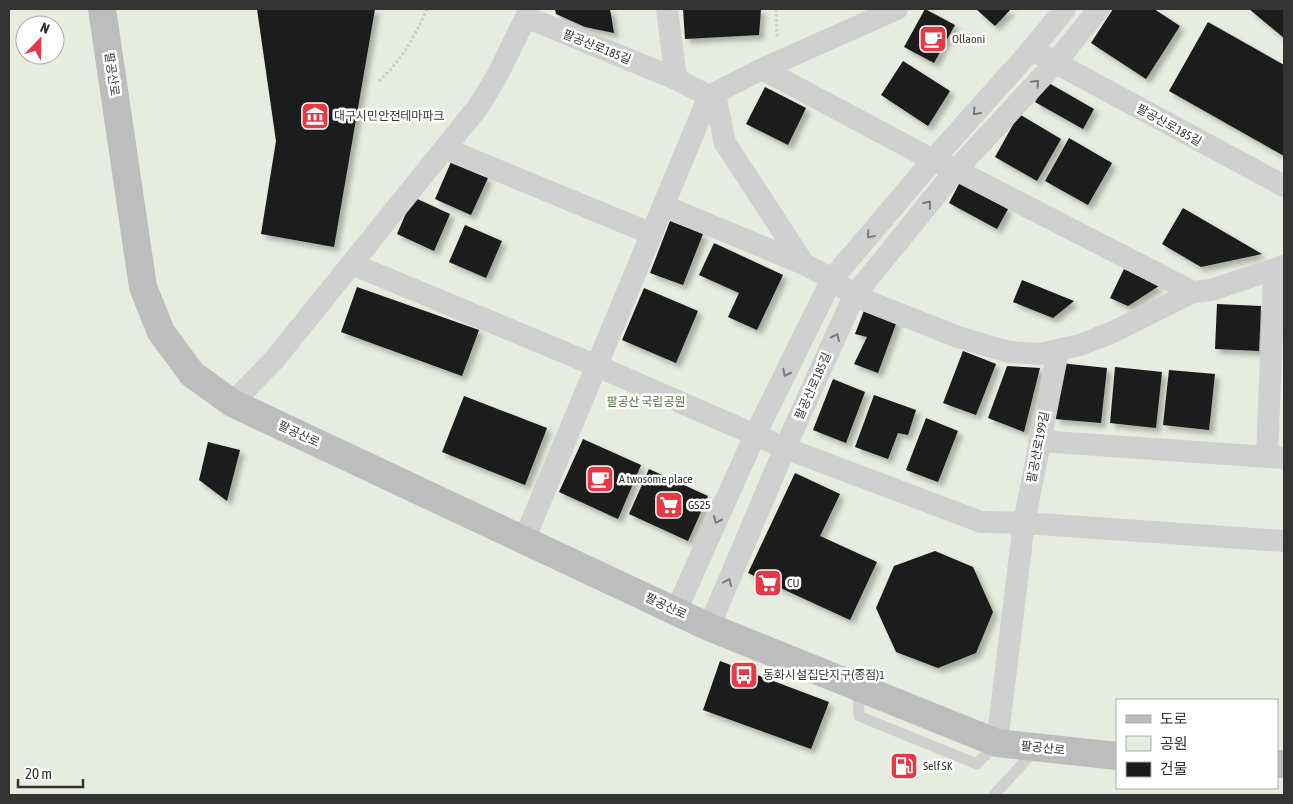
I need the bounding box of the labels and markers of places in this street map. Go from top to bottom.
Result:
cafe icon: Ollaoni [918,24,948,54]
place label: Ollaoni [952,32,985,46]
museum icon: 대구시민안전테마파크 [300,101,330,131]
place label: 대구시민안전테마파크 [334,109,444,123]
cafe icon: A twosome place [585,464,615,494]
place label: A twosome place [619,472,693,486]
supermarket icon: GS25 [654,490,684,520]
place label: GS25 [688,498,711,512]
supermarket icon: CU [753,568,783,598]
place label: CU [787,576,799,590]
bus stop icon: 동화시설집단지구(종점)1 [729,660,759,690]
place label: 동화시설집단지구(종점)1 [763,668,885,682]
fuel station icon: Self SK [889,751,919,781]
place label: Self SK [923,759,953,773]

